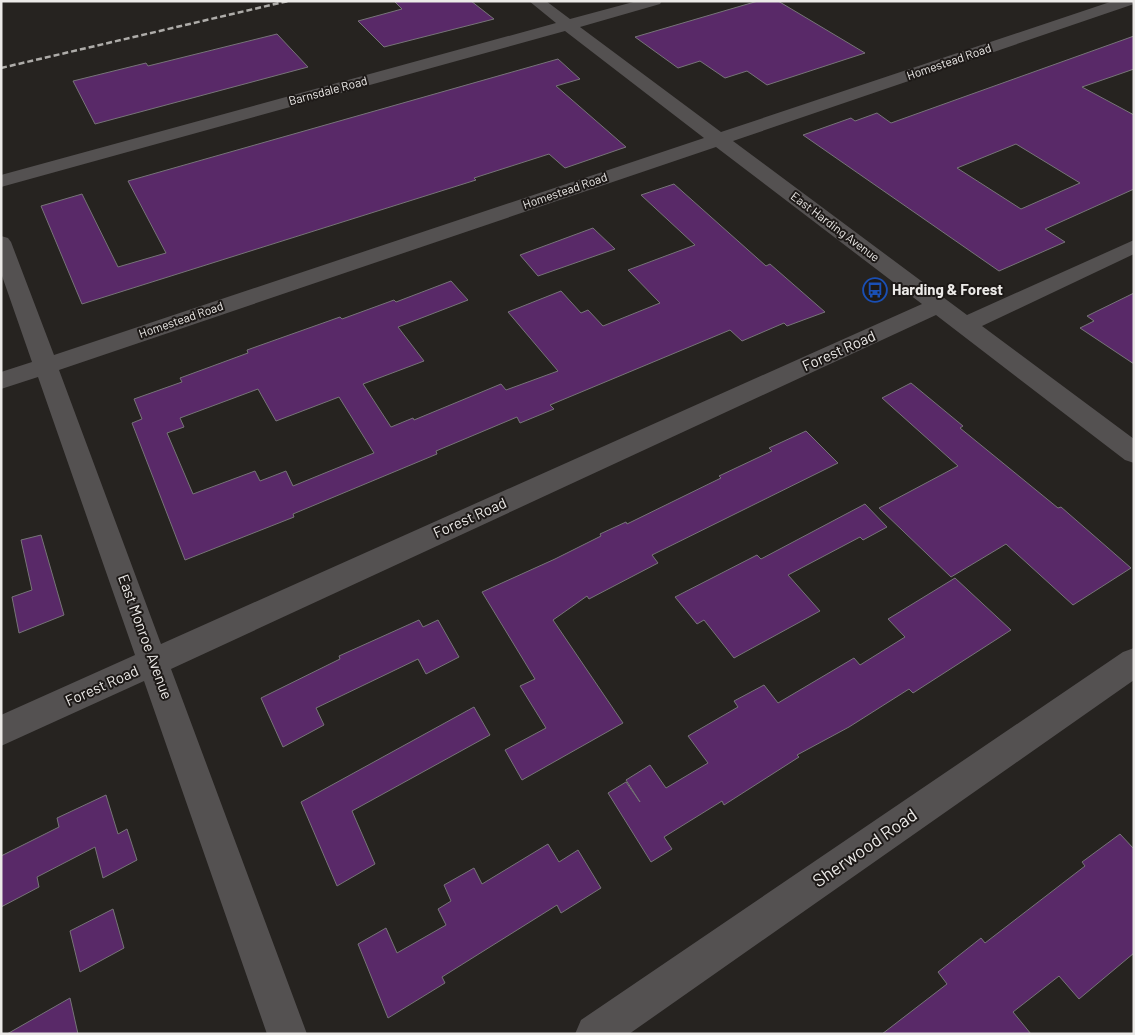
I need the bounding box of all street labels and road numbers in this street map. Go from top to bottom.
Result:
street label: Homestead Road [905,40,993,82]
street label: Barnsdale Road [287,73,369,107]
street label: Homestead Road [521,169,609,211]
street label: East Harding Avenue [789,188,883,264]
street label: Homestead Road [137,298,225,340]
street label: Forest Road [799,326,878,374]
street label: Forest Road [430,493,509,541]
street label: East Monroe Avenue [115,572,177,702]
street label: Forest Road [62,661,141,709]
street label: Sherwood Road [808,803,921,891]

